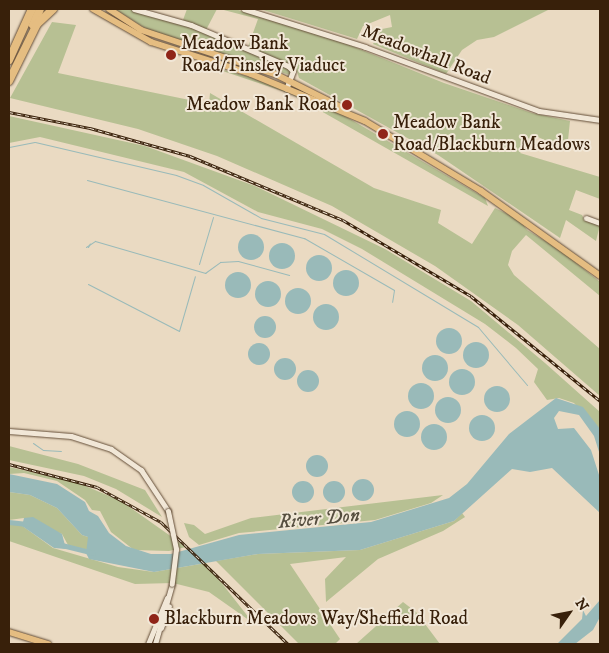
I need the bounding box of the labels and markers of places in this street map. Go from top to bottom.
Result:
place label: Meadow Bank Road/Tinsley Viaduct [181,33,345,77]
marker: Meadow Bank Road/Tinsley Viaduct [165,49,177,61]
place label: Meadow Bank Road [186,94,337,116]
marker: Meadow Bank Road [341,99,353,111]
place label: Meadow Bank Road/Blackburn Meadows [393,112,590,156]
marker: Meadow Bank Road/Blackburn Meadows [377,128,389,140]
place label: Blackburn Meadows Way/Sheffield Road [164,608,468,630]
marker: Blackburn Meadows Way/Sheffield Road [148,613,160,625]

